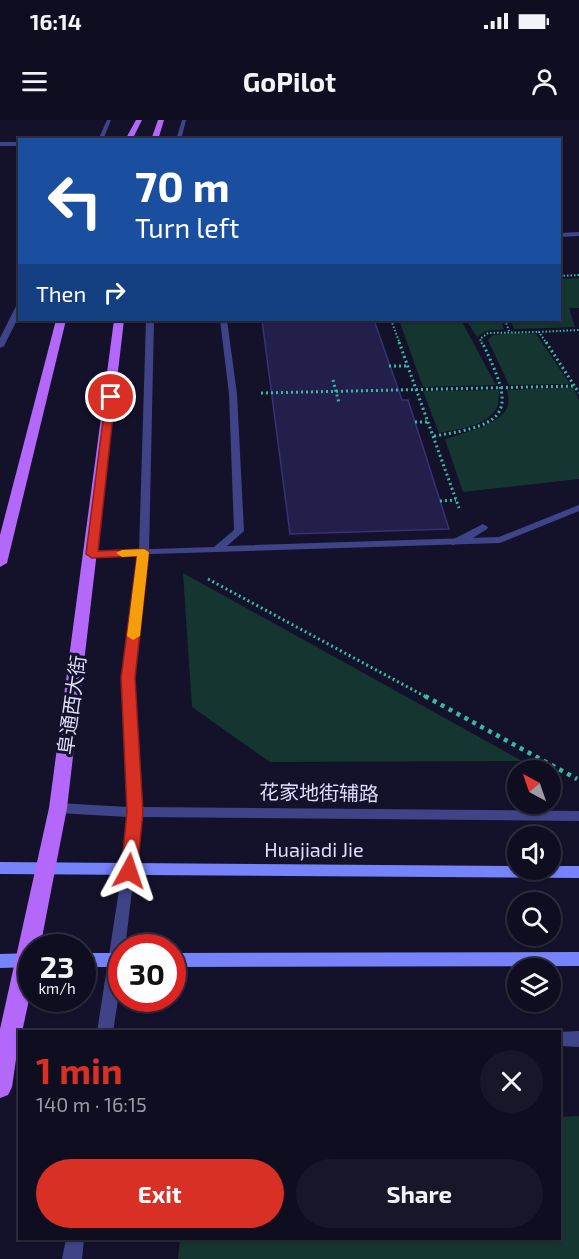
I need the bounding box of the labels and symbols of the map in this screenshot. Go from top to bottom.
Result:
pin [85,371,136,422]
street label: 阜通西大街 [52,654,90,756]
north arrow [507,760,561,814]
street label: 花家地街辅路 [259,779,379,805]
street label: Huajiadi Jie [264,837,364,861]
position arrow [97,839,161,903]
speed limit sign: 30 [108,934,186,1012]

